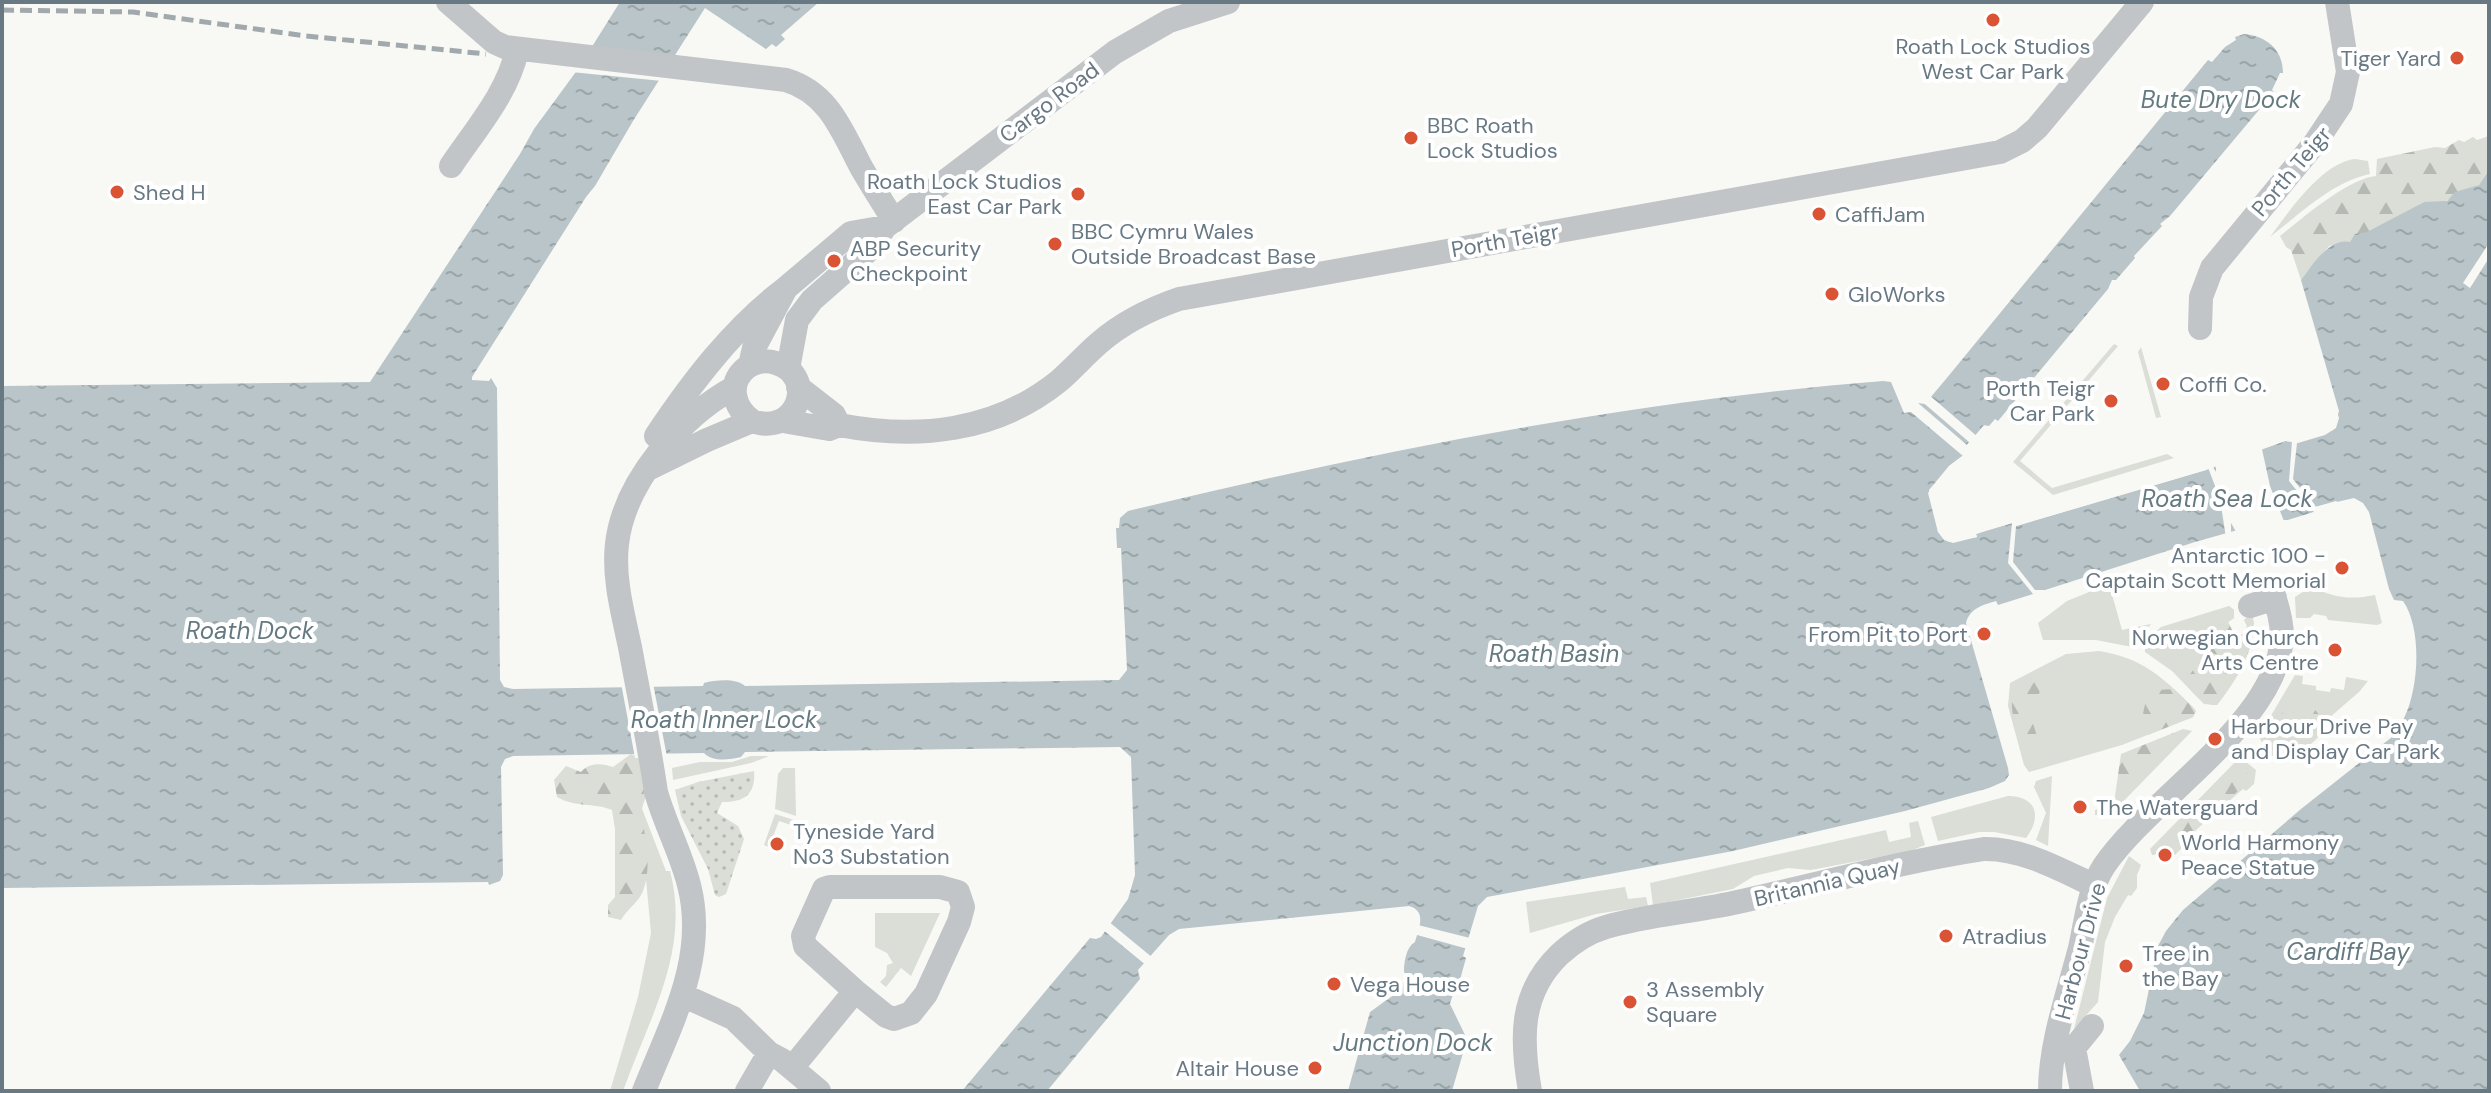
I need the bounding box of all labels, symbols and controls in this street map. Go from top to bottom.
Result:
marker: Roath Lock Studios West Car Park [1984,11,2002,29]
place label: Roath Lock Studios West Car Park [1895,32,2091,86]
place label: Tiger Yard [2340,44,2441,73]
marker: Tiger Yard [2448,49,2466,67]
street label: Cargo Road [994,55,1105,149]
water label: Bute Dry Dock [2141,84,2302,115]
place label: BBC Roath Lock Studios [1427,111,1558,165]
street label: Porth Teigr [2245,120,2338,222]
marker: BBC Roath Lock Studios [1402,129,1420,147]
place label: Roath Lock Studios East Car Park [867,167,1062,221]
place label: Shed H [133,178,206,207]
marker: Shed H [108,183,126,201]
marker: Roath Lock Studios East Car Park [1069,185,1087,203]
place label: CaffiJam [1835,200,1925,229]
marker: CaffiJam [1810,205,1828,223]
place label: BBC Cymru Wales Outside Broadcast Base [1071,217,1316,271]
street label: Porth Teigr [1449,217,1561,264]
place label: ABP Security Checkpoint [850,234,981,288]
marker: BBC Cymru Wales Outside Broadcast Base [1046,235,1064,253]
marker: ABP Security Checkpoint [825,252,843,270]
place label: GloWorks [1848,280,1945,309]
marker: GloWorks [1823,285,1841,303]
place label: Coffi Co. [2179,370,2267,399]
place label: Porth Teigr Car Park [1986,374,2095,428]
marker: Coffi Co. [2154,375,2172,393]
marker: Porth Teigr Car Park [2102,392,2120,410]
water label: Roath Sea Lock [2141,483,2314,514]
place label: Antarctic 100 - Captain Scott Memorial [2086,541,2326,595]
marker: Antarctic 100 - Captain Scott Memorial [2333,559,2351,577]
water label: Roath Dock [186,615,315,646]
place label: From Pit to Port [1808,620,1968,649]
place label: Norwegian Church Arts Centre [2132,623,2319,677]
marker: From Pit to Port [1975,625,1993,643]
water label: Roath Basin [1489,638,1619,669]
marker: Norwegian Church Arts Centre [2326,641,2344,659]
water label: Roath Inner Lock [631,704,818,735]
place label: Harbour Drive Pay and Display Car Park [2231,712,2440,766]
marker: Harbour Drive Pay and Display Car Park [2206,730,2224,748]
place label: The Waterguard [2096,793,2258,822]
marker: The Waterguard [2071,798,2089,816]
place label: Tyneside Yard No3 Substation [793,817,950,871]
place label: World Harmony Peace Statue [2181,828,2339,882]
marker: Tyneside Yard No3 Substation [768,835,786,853]
marker: World Harmony Peace Statue [2156,846,2174,864]
street label: Britannia Quay [1751,852,1903,913]
street label: Harbour Drive [2048,879,2113,1023]
place label: Atradius [1962,922,2047,951]
marker: Atradius [1937,927,1955,945]
water label: Cardiff Bay [2286,936,2410,967]
place label: Tree in the Bay [2142,939,2219,993]
marker: Tree in the Bay [2117,957,2135,975]
place label: Vega House [1350,970,1470,999]
marker: Vega House [1325,975,1343,993]
place label: 3 Assembly Square [1646,975,1765,1029]
marker: 3 Assembly Square [1621,993,1639,1011]
water label: Junction Dock [1333,1027,1494,1058]
place label: Altair House [1175,1054,1299,1083]
marker: Altair House [1306,1059,1324,1077]

